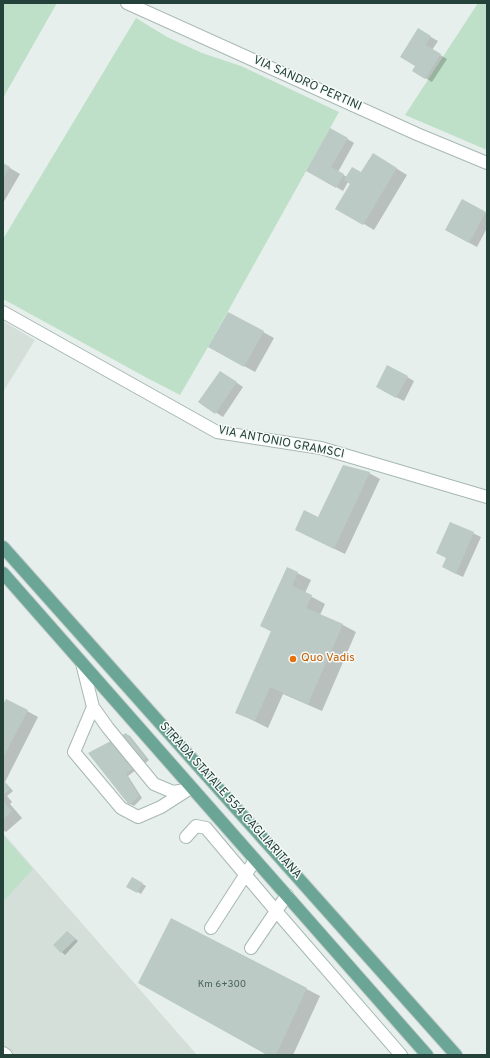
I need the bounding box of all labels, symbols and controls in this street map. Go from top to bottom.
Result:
street label: VIA SANDRO PERTINI [250,54,364,114]
street label: VIA ANTONIO GRAMSCI [217,424,345,462]
place label: Quo Vadis [301,652,355,666]
marker: Quo Vadis [288,654,298,664]
street label: STRADA STATALE 554 CAGLIARITANA [156,720,304,882]
house number: Km 6+300 [198,979,246,991]

